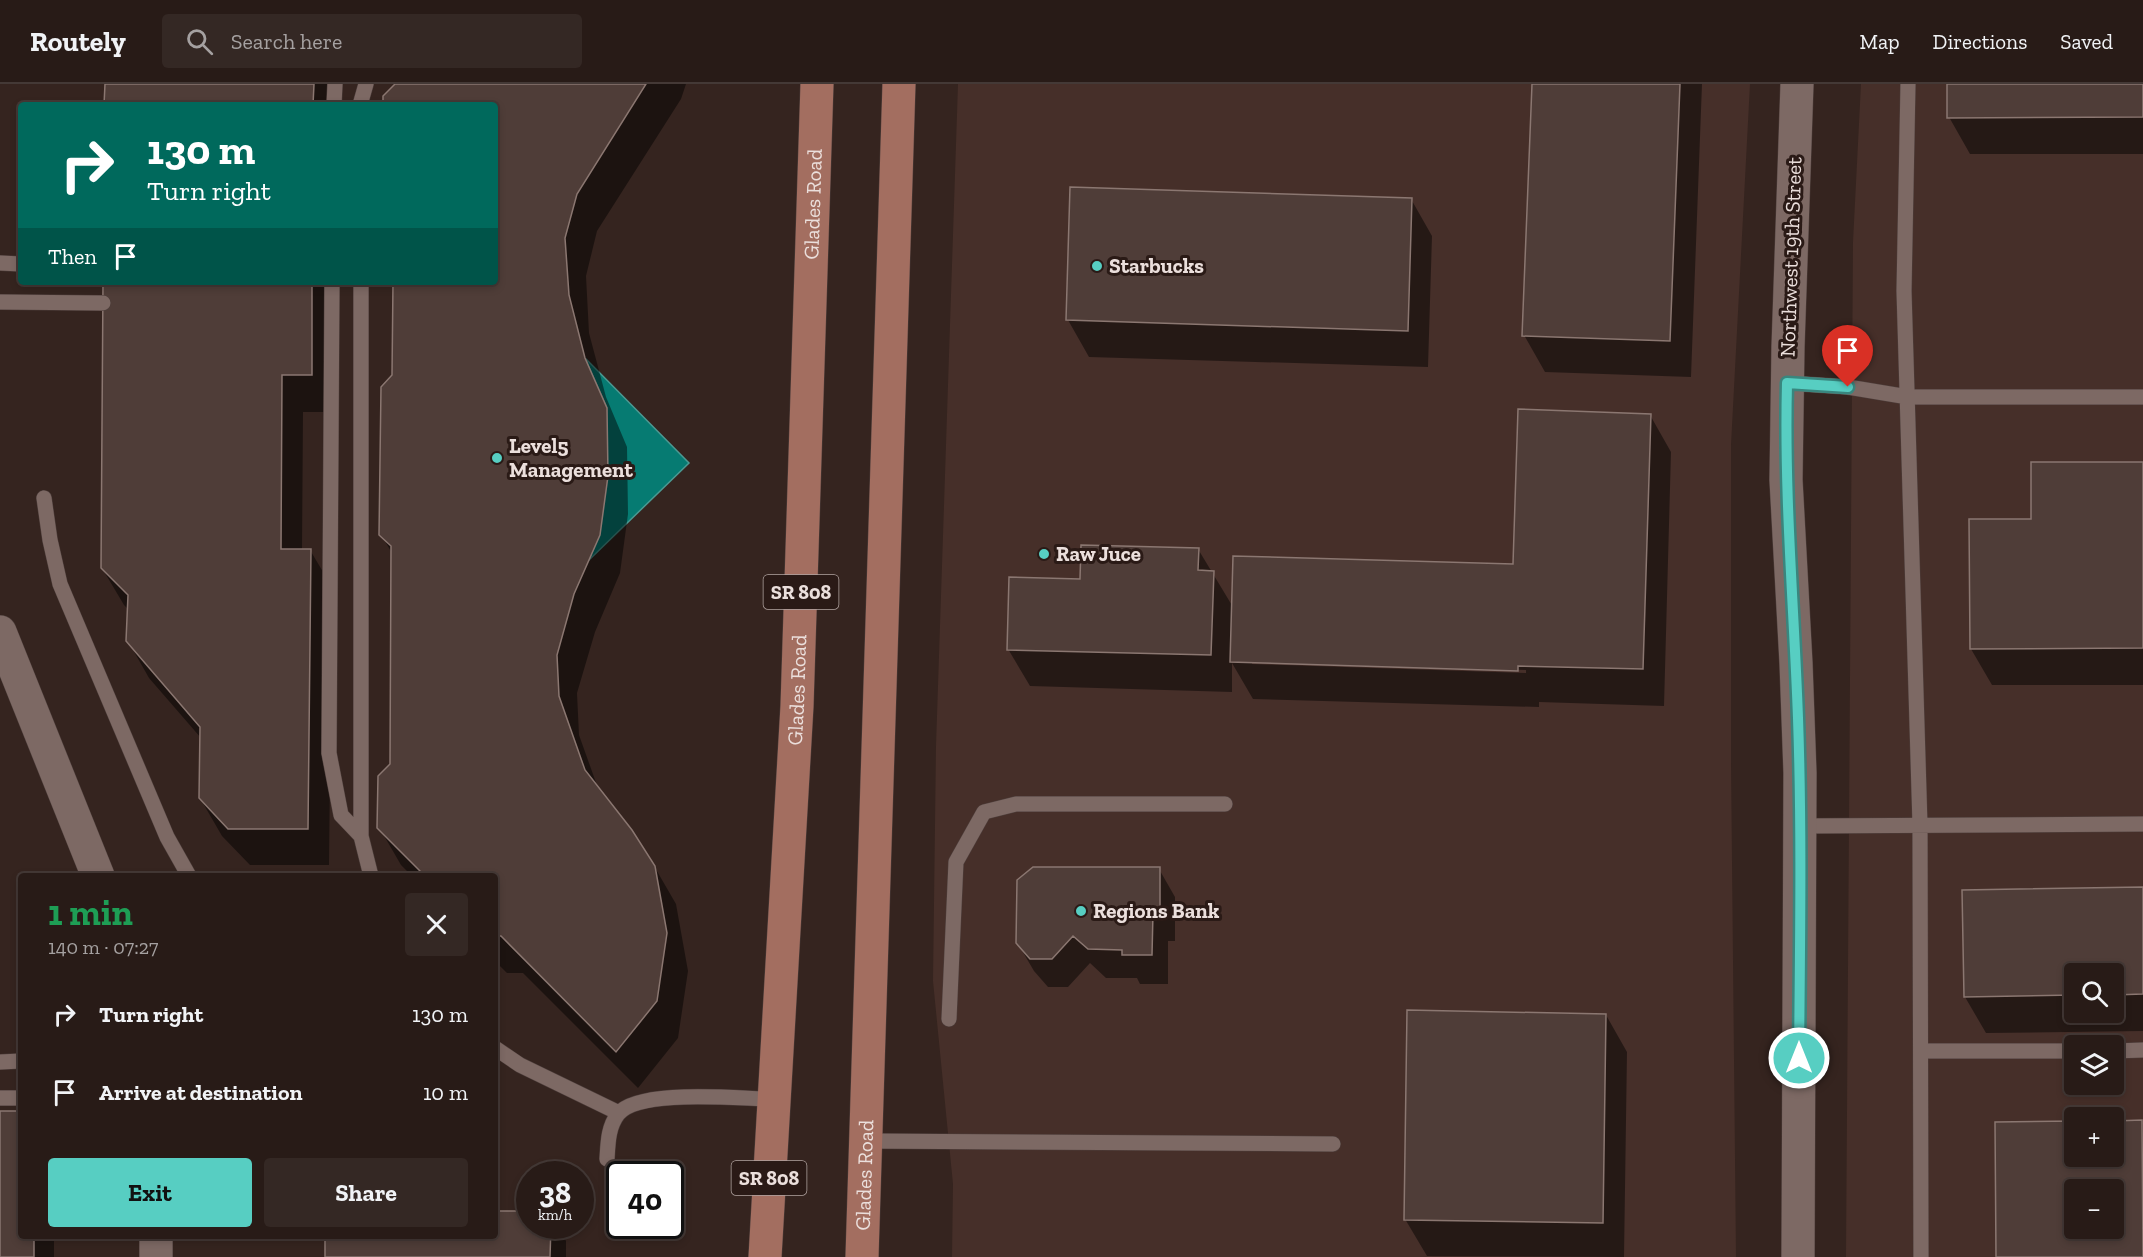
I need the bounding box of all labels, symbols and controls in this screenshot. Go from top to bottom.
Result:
search box [162,14,582,68]
text: Routely [30,25,126,58]
icon: search [183,25,216,58]
text: Search here [231,28,342,55]
text: Map [1860,29,1900,54]
text: Directions [1933,29,2027,54]
text: Saved [2060,29,2113,54]
text: 130 m [147,124,255,175]
icon: right [48,126,126,204]
street label: Glades Road [798,148,827,260]
street label: Northwest 19th Street [1775,156,1806,357]
text: Turn right [147,175,271,207]
icon: arrive [109,240,142,273]
text: Then [48,243,97,270]
place label: Starbucks [1109,253,1204,278]
marker: Starbucks [1090,259,1104,273]
pin [1822,325,1873,387]
icon: arrive [1831,334,1864,367]
place label: Level5 Management [509,433,633,482]
marker: Level5 Management [490,451,504,465]
place label: Raw Juce [1056,541,1141,566]
marker: Raw Juce [1037,547,1051,561]
road number: SR 808 [764,575,838,609]
street label: Glades Road [782,634,811,746]
text: 1 min [48,891,133,934]
button: close [405,893,468,956]
place label: Regions Bank [1093,898,1220,923]
marker: Regions Bank [1074,904,1088,918]
text: 140 m · 07:27 [48,935,158,959]
map controls [2064,963,2124,1239]
button: search [2064,963,2124,1023]
icon: right [48,998,81,1031]
text: Turn right [99,1001,203,1028]
text: 130 m [412,1001,468,1028]
position arrow [1767,1026,1831,1090]
button: layers [2064,1035,2124,1095]
icon: arrive [48,1076,81,1109]
text: Arrive at destination [99,1079,302,1106]
text: 10 m [423,1079,468,1106]
button: + [2064,1107,2124,1167]
street label: Glades Road [850,1119,878,1231]
button: Exit [48,1158,252,1227]
button: Share [264,1158,468,1227]
speed limit sign: 40 [606,1161,684,1239]
road number: SR 808 [732,1161,806,1195]
text: 38 [539,1175,571,1211]
button: − [2064,1179,2124,1239]
text: km/h [538,1206,572,1224]

